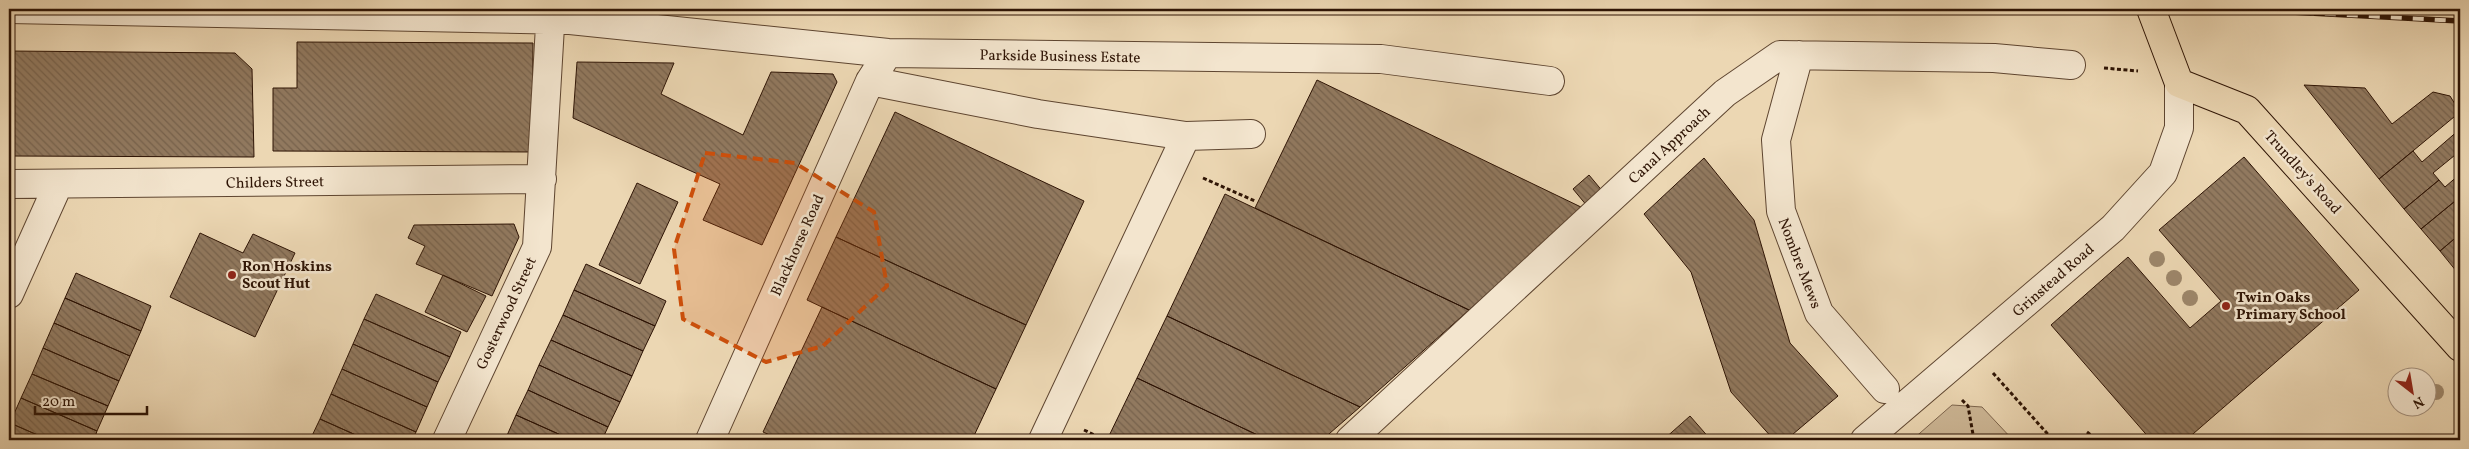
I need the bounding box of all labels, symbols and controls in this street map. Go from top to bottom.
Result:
street label: Parkside Business Estate [979,46,1141,69]
street label: Canal Approach [1624,102,1716,190]
street label: Trundley's Road [2259,127,2345,219]
street label: Childers Street [226,172,324,195]
street label: Blackhorse Road [767,191,830,300]
street label: Nombre Mews [1772,215,1826,312]
street label: Grinstead Road [2009,240,2099,323]
street label: Gosterwood Street [472,254,543,373]
place label: Ron Hoskins Scout Hut [242,257,332,295]
marker: Ron Hoskins Scout Hut [226,269,238,281]
place label: Twin Oaks Primary School [2236,288,2346,326]
marker: Twin Oaks Primary School [2220,300,2232,312]
north arrow [2386,366,2436,416]
scale bar [35,384,148,416]
text: N [2409,391,2427,413]
text: 20 m [42,392,75,413]

